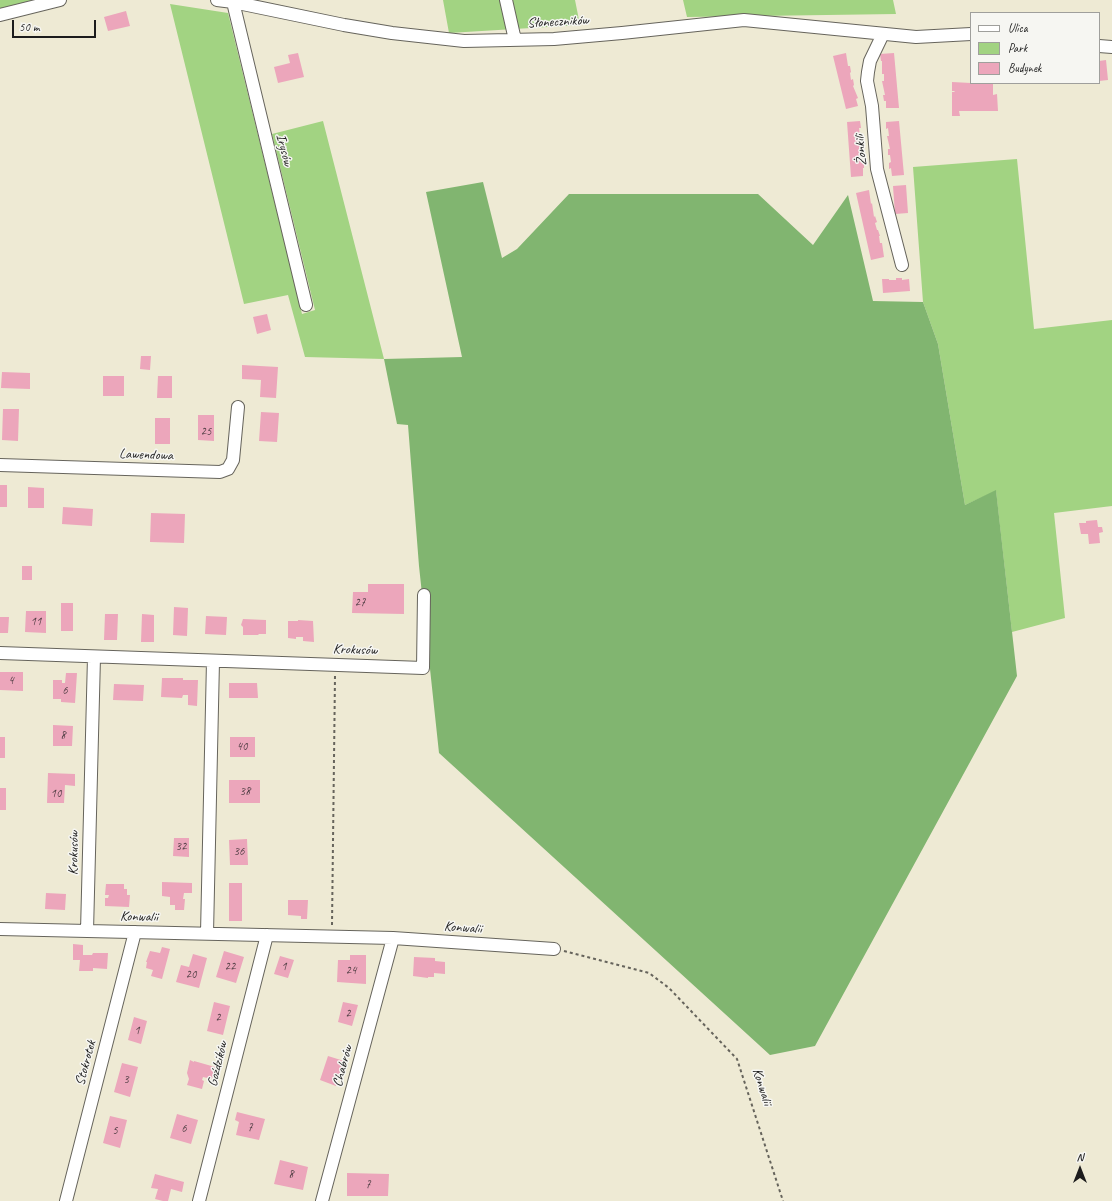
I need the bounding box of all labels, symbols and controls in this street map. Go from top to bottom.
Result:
scale bar [14,12,98,38]
street label: Słoneczników [527,12,589,32]
legend [970,12,1100,84]
text: 50 m [19,19,39,35]
text: Ulica [1008,20,1027,36]
text: Park [1008,40,1027,56]
text: Budynek [1008,60,1041,76]
street label: Irysów [272,132,296,168]
street label: Żonkili [851,134,871,166]
house number: 25 [201,425,211,439]
street label: Lawendowa [119,446,173,464]
house number: 27 [355,596,365,610]
house number: 11 [31,615,41,629]
street label: Krokusów [333,641,377,659]
house number: 4 [8,674,14,688]
house number: 6 [62,684,68,698]
house number: 8 [60,729,66,743]
house number: 40 [237,740,247,754]
house number: 38 [240,785,250,799]
house number: 10 [51,787,61,801]
street label: Krokusów [65,831,83,875]
house number: 32 [176,840,186,854]
house number: 36 [234,845,244,859]
street label: Konwalii [120,908,158,926]
street label: Konwalii [443,918,483,938]
house number: 22 [225,960,235,974]
house number: 1 [281,960,287,974]
house number: 24 [346,964,356,978]
house number: 20 [186,968,196,982]
house number: 2 [345,1007,351,1021]
house number: 2 [215,1011,221,1025]
house number: 1 [134,1024,140,1038]
street label: Stokrotek [72,1039,100,1087]
street label: Goździków [204,1040,232,1088]
street label: Chabrów [329,1043,357,1089]
street label: Konwalii [748,1066,776,1108]
house number: 3 [123,1073,129,1087]
house number: 7 [247,1121,253,1135]
house number: 6 [181,1122,187,1136]
house number: 5 [112,1124,118,1138]
north arrow [1060,1149,1100,1189]
text: N [1077,1150,1083,1164]
house number: 8 [288,1168,294,1182]
house number: 7 [365,1178,371,1192]

